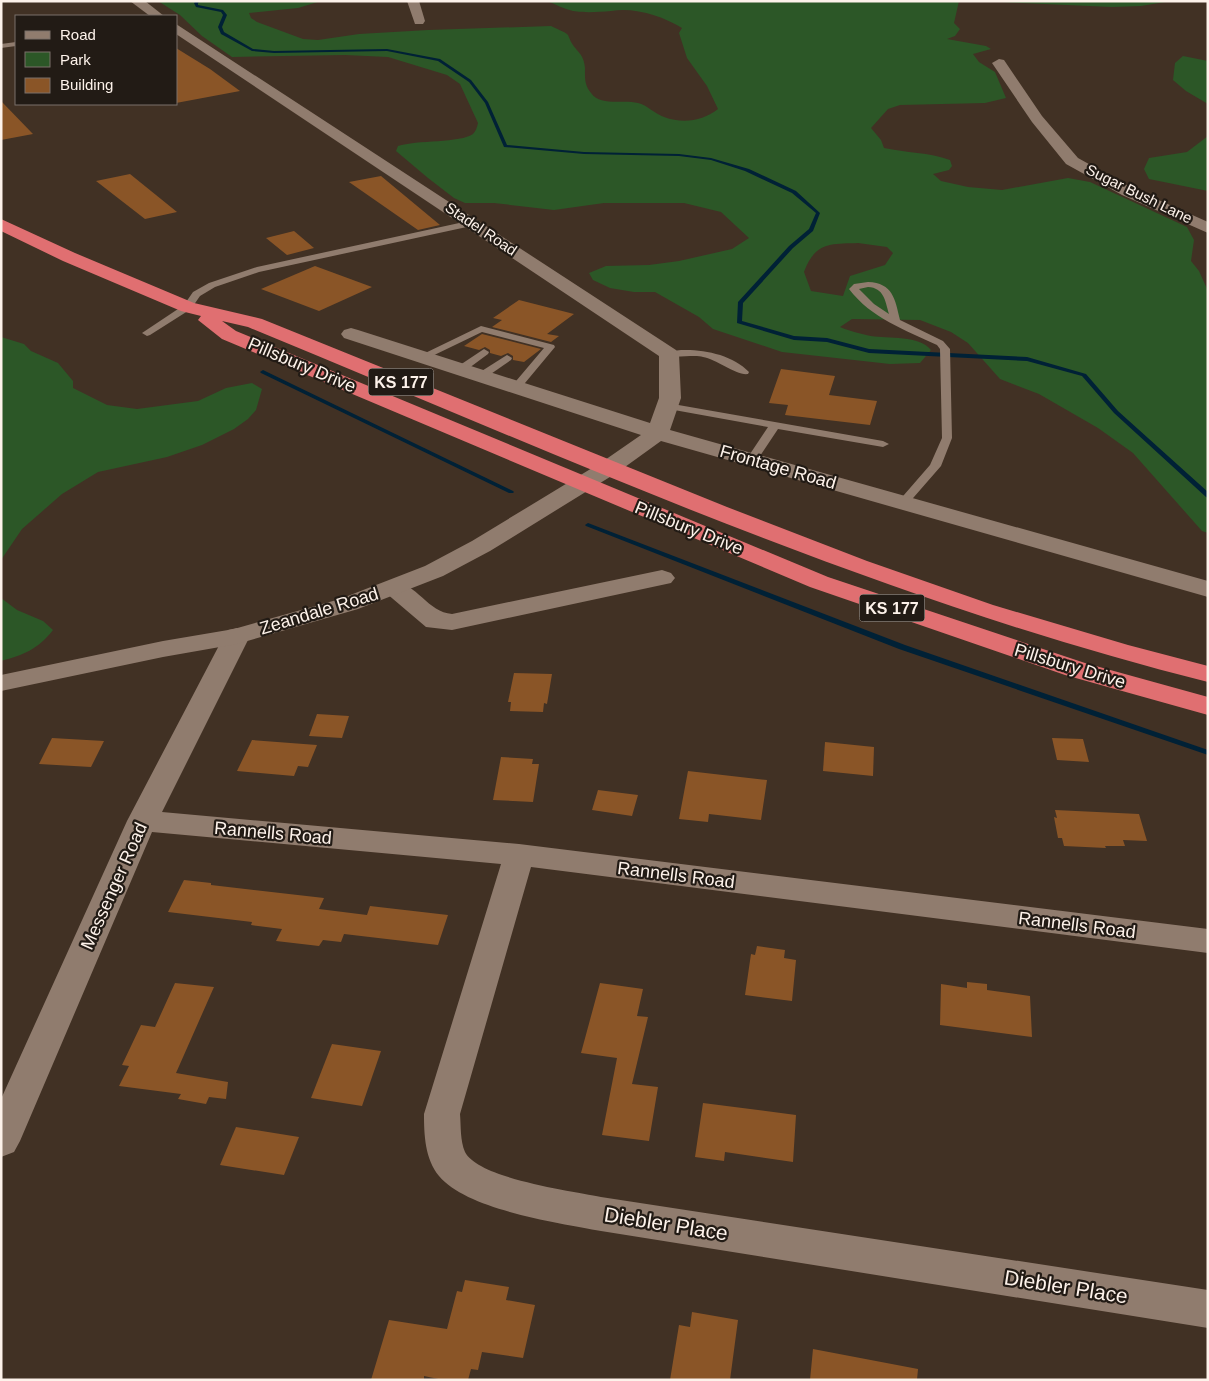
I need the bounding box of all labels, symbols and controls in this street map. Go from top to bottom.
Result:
legend [15,15,178,105]
text: Road [60,26,96,43]
text: Park [60,51,91,68]
text: Building [60,76,113,93]
street label: Sugar Bush Lane [1083,161,1195,227]
street label: Stadel Road [442,198,520,259]
street label: Pillsbury Drive [245,333,359,397]
road number: KS 177 [368,368,434,396]
street label: Frontage Road [718,441,838,493]
street label: Pillsbury Drive [632,497,746,559]
street label: Zeandale Road [257,583,381,639]
road number: KS 177 [860,594,924,622]
street label: Pillsbury Drive [1012,640,1128,692]
street label: Rannells Road [213,818,333,848]
street label: Messenger Road [77,819,151,953]
street label: Rannells Road [616,858,736,892]
street label: Rannells Road [1017,908,1137,942]
street label: Diebler Place [603,1202,730,1245]
street label: Diebler Place [1003,1265,1130,1308]

